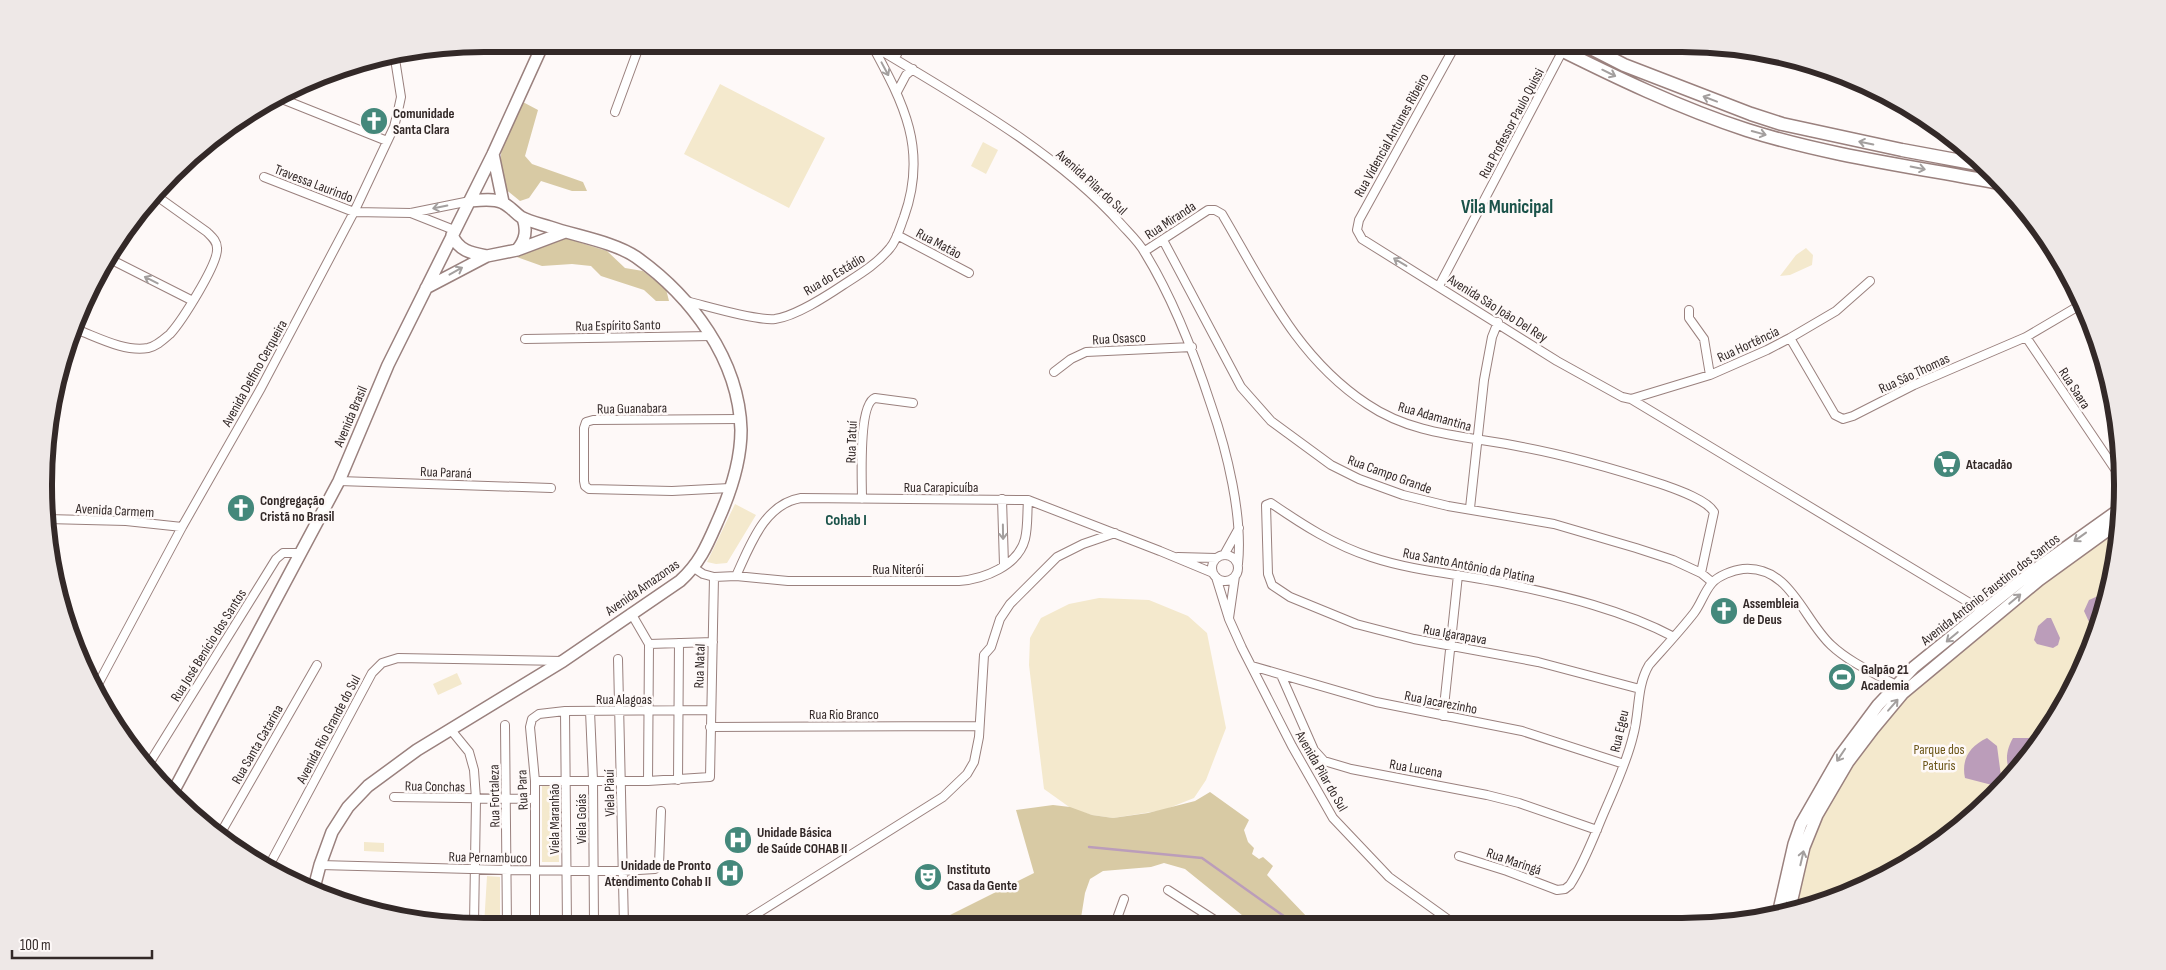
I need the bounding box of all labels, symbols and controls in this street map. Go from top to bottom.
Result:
one-way arrow [880,61,890,76]
street label: Rua Professor Paulo Quissi [1475,65,1548,181]
one-way arrow [1601,68,1616,78]
street label: Rua Videncial Antunes Ribeiro [1350,70,1433,200]
one-way arrow [1703,94,1718,103]
place label: Comunidade Santa Clara [393,105,455,138]
church icon: Comunidade Santa Clara [359,106,389,136]
one-way arrow [1751,129,1767,139]
one-way arrow [1859,138,1875,147]
street label: Avenida Pilar do Sul [1052,145,1131,219]
street label: Travessa Laurindo [272,161,356,206]
one-way arrow [1910,163,1926,173]
district label: Vila Municipal [1461,196,1553,219]
street label: Rua Miranda [1142,198,1199,243]
one-way arrow [433,203,449,213]
street label: Rua Matão [913,224,965,263]
street label: Rua do Estádio [801,249,868,299]
one-way arrow [1394,257,1408,267]
one-way arrow [449,266,464,276]
street label: Avenida São João Del Rey [1444,270,1551,346]
one-way arrow [143,275,158,285]
street label: Rua Espírito Santo [575,316,661,335]
street label: Avenida Delfino Cerqueira [218,317,291,430]
street label: Rua Hortência [1715,323,1782,366]
street label: Rua Osasco [1092,329,1146,348]
street label: Rua São Thomas [1876,350,1952,397]
street label: Rua Saara [2055,364,2094,412]
street label: Avenida Brasil [330,383,371,450]
street label: Rua Adamantina [1396,398,1474,435]
street label: Rua Guanabara [597,399,667,418]
street label: Rua Tatuí [842,420,861,464]
supermarket icon: Atacadão [1932,449,1962,479]
street label: Rua Campo Grande [1345,451,1434,498]
place label: Atacadão [1965,456,2012,473]
street label: Rua Paraná [420,463,472,482]
street label: Rua Carapicuíba [904,479,978,496]
place label: Congregação Cristã no Brasil [260,492,334,525]
church icon: Congregação Cristã no Brasil [226,493,256,523]
street label: Avenida Carmem [74,500,155,521]
district label: Cohab I [825,511,867,530]
one-way arrow [998,524,1008,540]
street label: Avenida Antônio Faustino dos Santos [1917,530,2063,649]
one-way arrow [2073,532,2087,542]
street label: Rua Santo Antônio da Platina [1401,544,1536,587]
street label: Avenida Amazonas [601,556,683,620]
street label: Rua Niterói [872,561,924,578]
street label: Rua José Benício dos Santos [167,586,250,705]
one-way arrow [2009,593,2022,605]
place label: Assembleia de Deus [1742,595,1799,628]
church icon: Assembleia de Deus [1709,596,1739,626]
street label: Rua Igarapava [1422,621,1488,648]
one-way arrow [1946,631,1959,642]
street label: Rua Natal [690,643,709,689]
place label: Galpão 21 Academia [1860,661,1910,694]
sports icon: Galpão 21 Academia [1827,662,1857,692]
street label: Avenida Rio Grande do Sul [292,672,364,787]
street label: Rua Jacarezinho [1403,687,1479,718]
street label: Rua Alagoas [596,691,652,708]
one-way arrow [1887,699,1898,712]
street label: Rua Santa Catarina [228,702,287,787]
street label: Rua Rio Branco [809,706,879,723]
street label: Rua Egeu [1606,708,1633,754]
street label: Avenida Pilar do Sul [1291,727,1351,814]
park label: Parque dos Paturis [1913,741,1965,774]
one-way arrow [1836,747,1846,761]
street label: Rua Lucena [1388,755,1444,782]
street label: Rua Fortaleza [485,764,504,828]
street label: Viela Piauí [601,769,618,817]
street label: Rua Para [513,770,532,810]
street label: Rua Conchas [405,777,465,796]
street label: Viela Maranhão [546,783,563,854]
street label: Viela Goiás [573,794,590,844]
place label: Unidade Básica de Saúde COHAB II [757,824,847,857]
hospital icon: Unidade Básica de Saúde COHAB II [723,825,753,855]
street label: Rua Maringá [1484,844,1544,879]
street label: Rua Pernambuco [448,848,528,867]
one-way arrow [1797,851,1807,867]
place label: Unidade de Pronto Atendimento Cohab II [604,857,711,890]
hospital icon: Unidade de Pronto Atendimento Cohab II [715,858,745,888]
place label: Instituto Casa da Gente [947,861,1017,894]
theatre icon: Instituto Casa da Gente [913,862,943,892]
scale bar [12,928,152,960]
text: 100 m [20,936,51,955]

